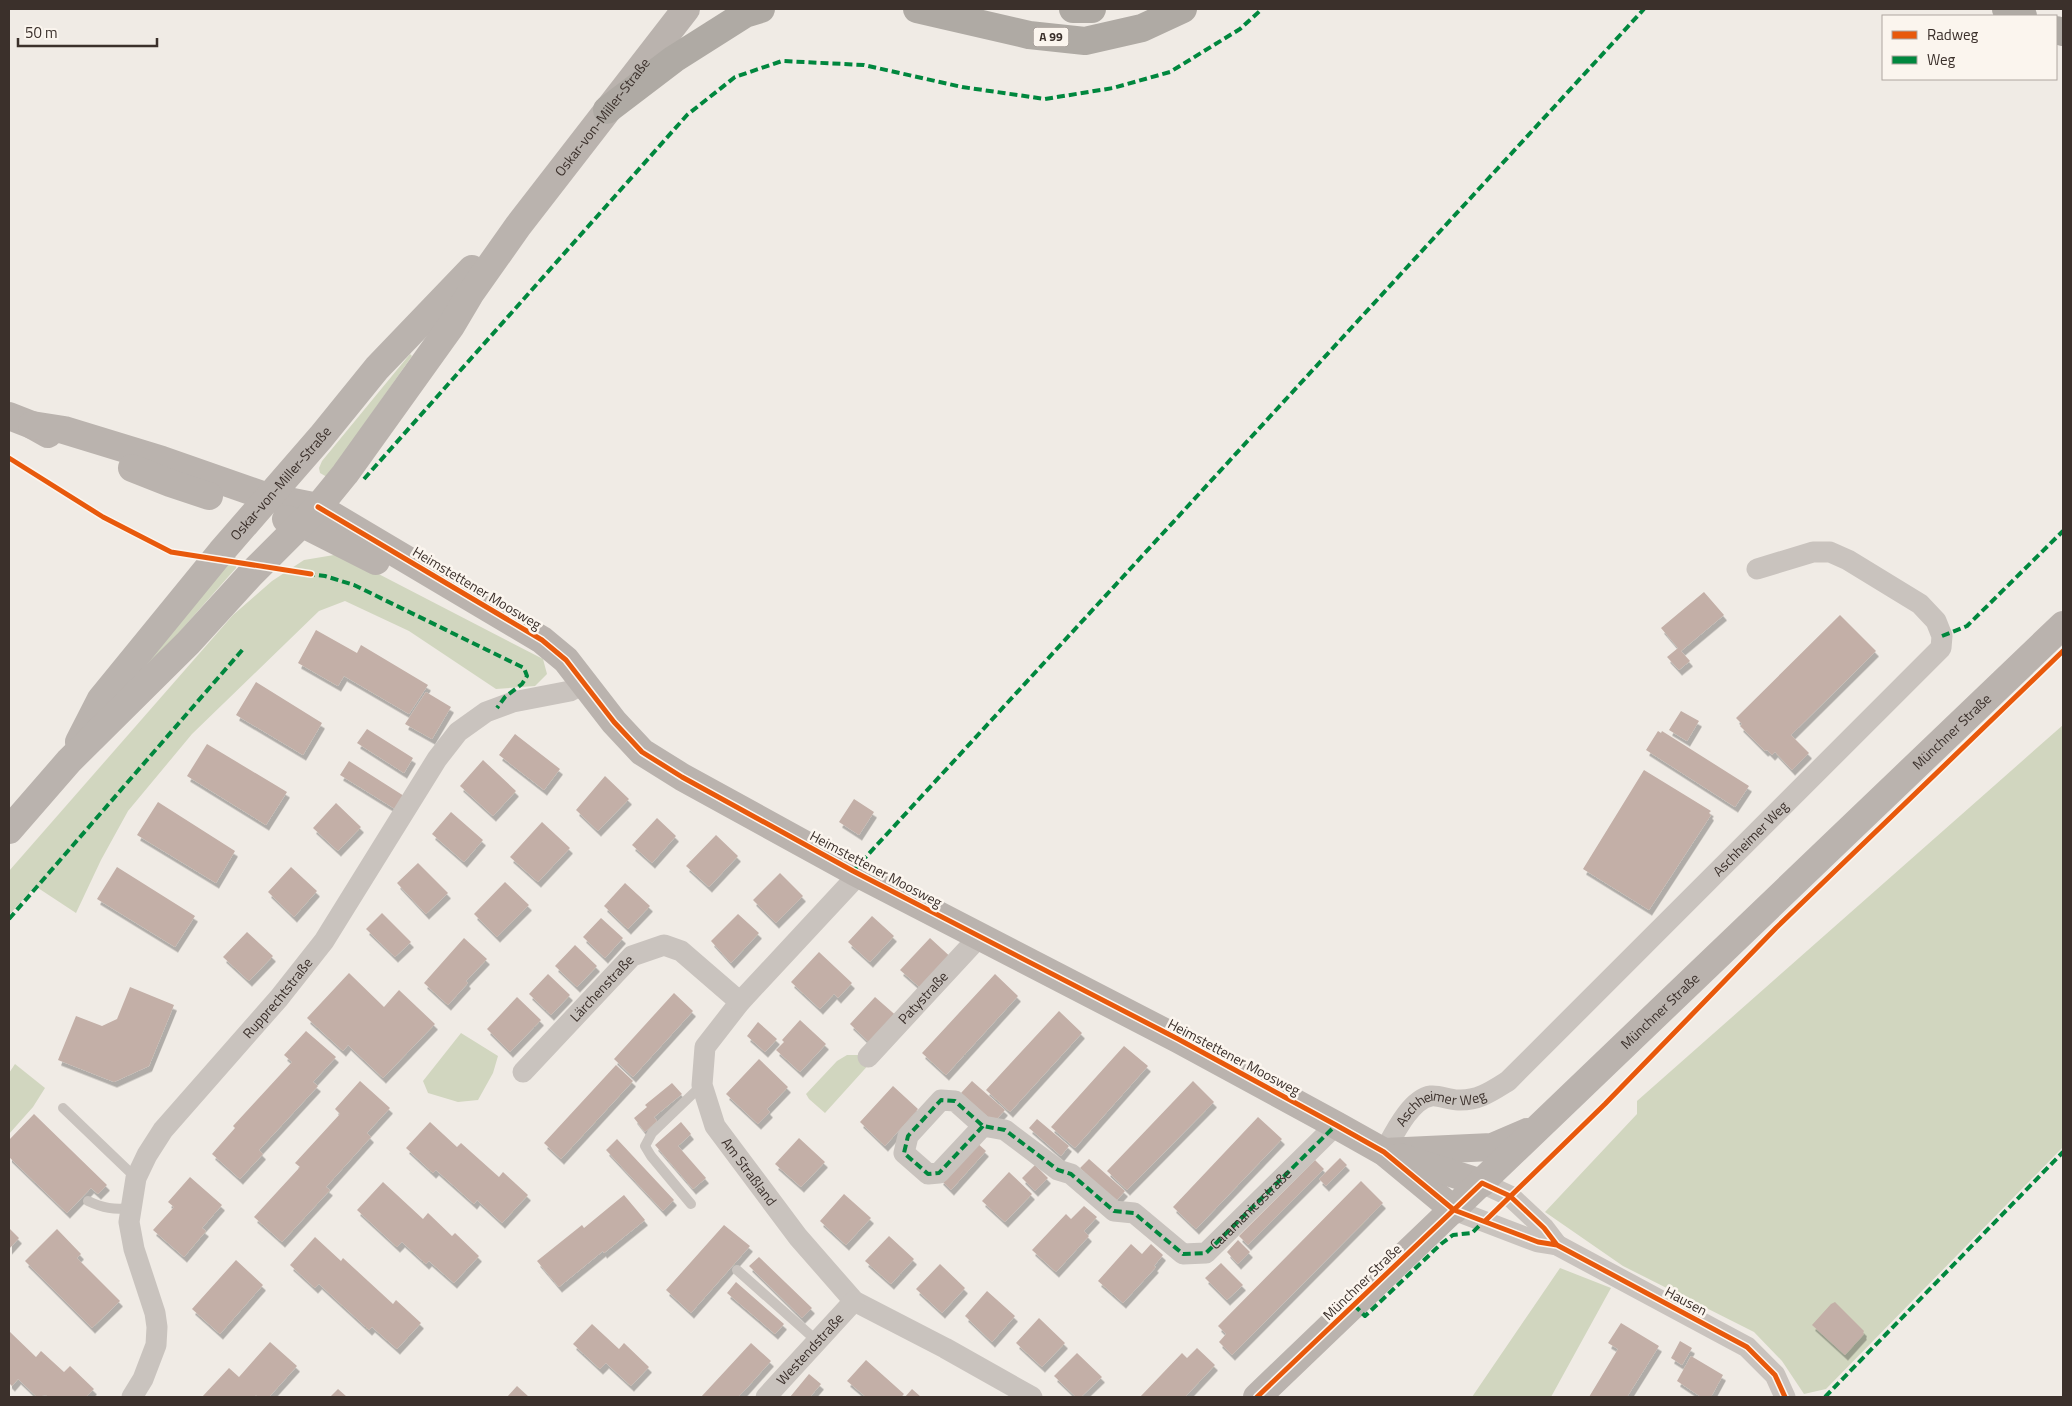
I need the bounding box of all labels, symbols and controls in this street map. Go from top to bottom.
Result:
scale bar [18,15,156,47]
legend [1882,15,2057,80]
text: 50 m [25,21,58,44]
text: Radweg [1927,23,1979,46]
road number: A 99 [1034,28,1068,46]
text: Weg [1927,48,1956,71]
street label: Oskar-von-Miller-Straße [549,53,655,181]
street label: Oskar-von-Miller-Straße [225,421,336,545]
street label: Heimstettener Moosweg [409,541,546,634]
street label: Münchner Straße [1907,688,1996,774]
street label: Aschheimer Weg [1708,796,1793,881]
street label: Heimstettener Moosweg [806,825,946,912]
street label: Lärchenstraße [565,950,638,1026]
street label: Rupprechtstraße [237,953,317,1043]
street label: Patystraße [893,966,953,1028]
street label: Münchner Straße [1615,968,1704,1054]
street label: Heimstettener Moosweg [1164,1013,1304,1100]
street label: Aschheimer Weg [1390,1084,1489,1130]
street label: Am Straßland [717,1133,782,1210]
street label: Caramanicostraße [1205,1163,1296,1254]
street label: Münchner Straße [1318,1239,1406,1325]
street label: Hausen [1661,1281,1711,1320]
street label: Westendstraße [771,1308,848,1389]

